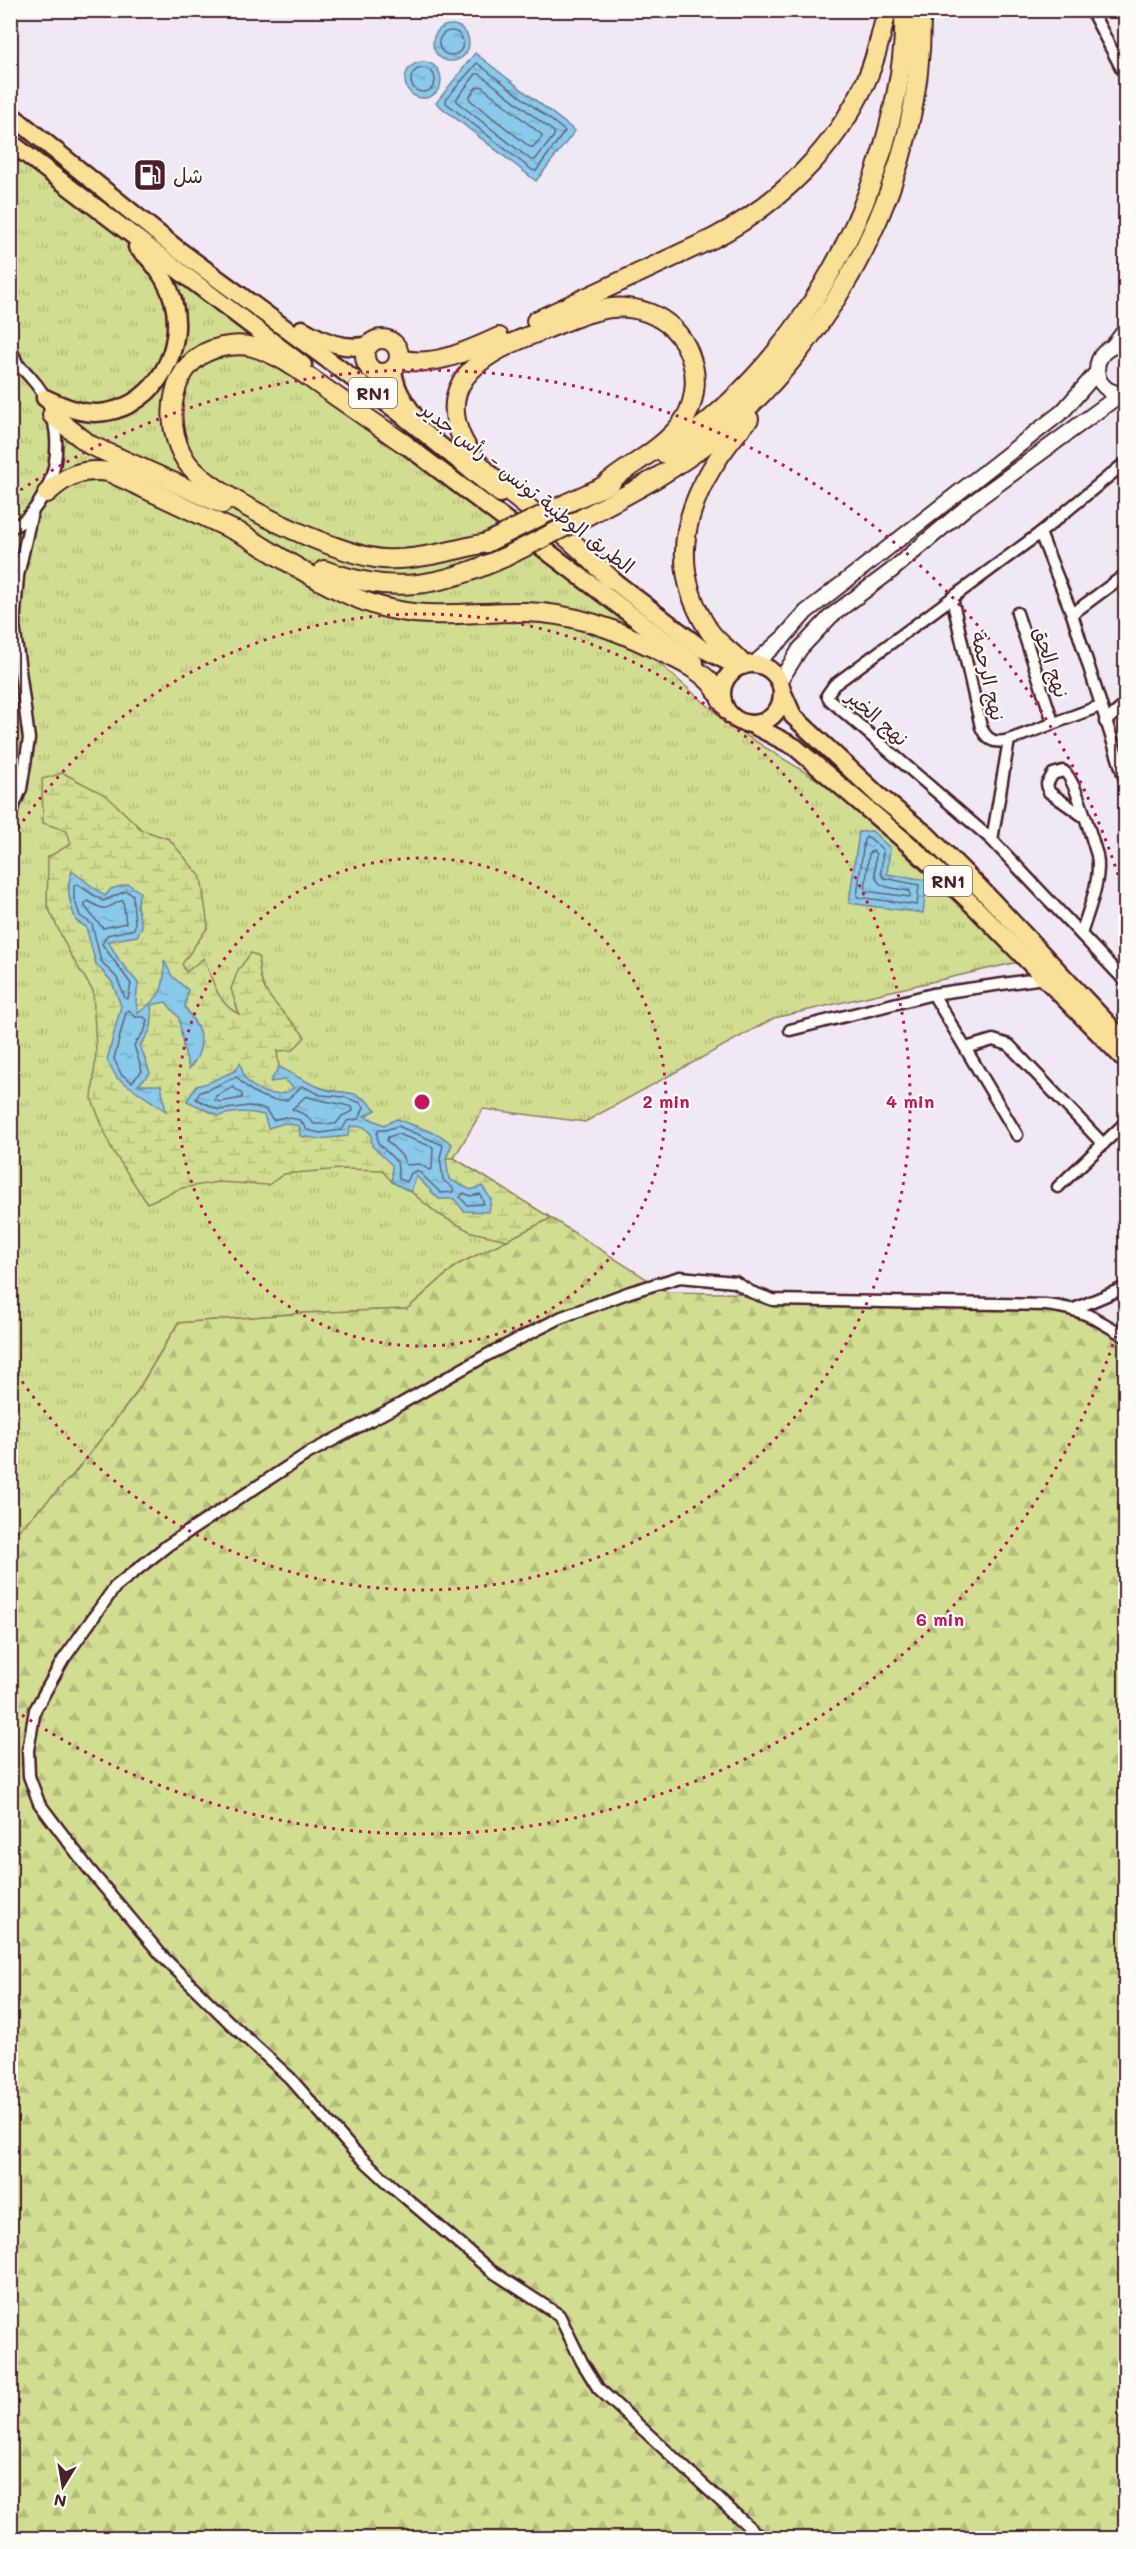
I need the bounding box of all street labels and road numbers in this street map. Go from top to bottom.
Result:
road number: RN1 [349,378,397,408]
street label: الطريق الوطنية تونس - رأس جدير [414,394,640,579]
street label: نهج الحق [1026,623,1076,702]
street label: نهج الرحمة [964,629,1012,723]
street label: نهج الخير [839,682,914,752]
road number: RN1 [924,866,972,896]

